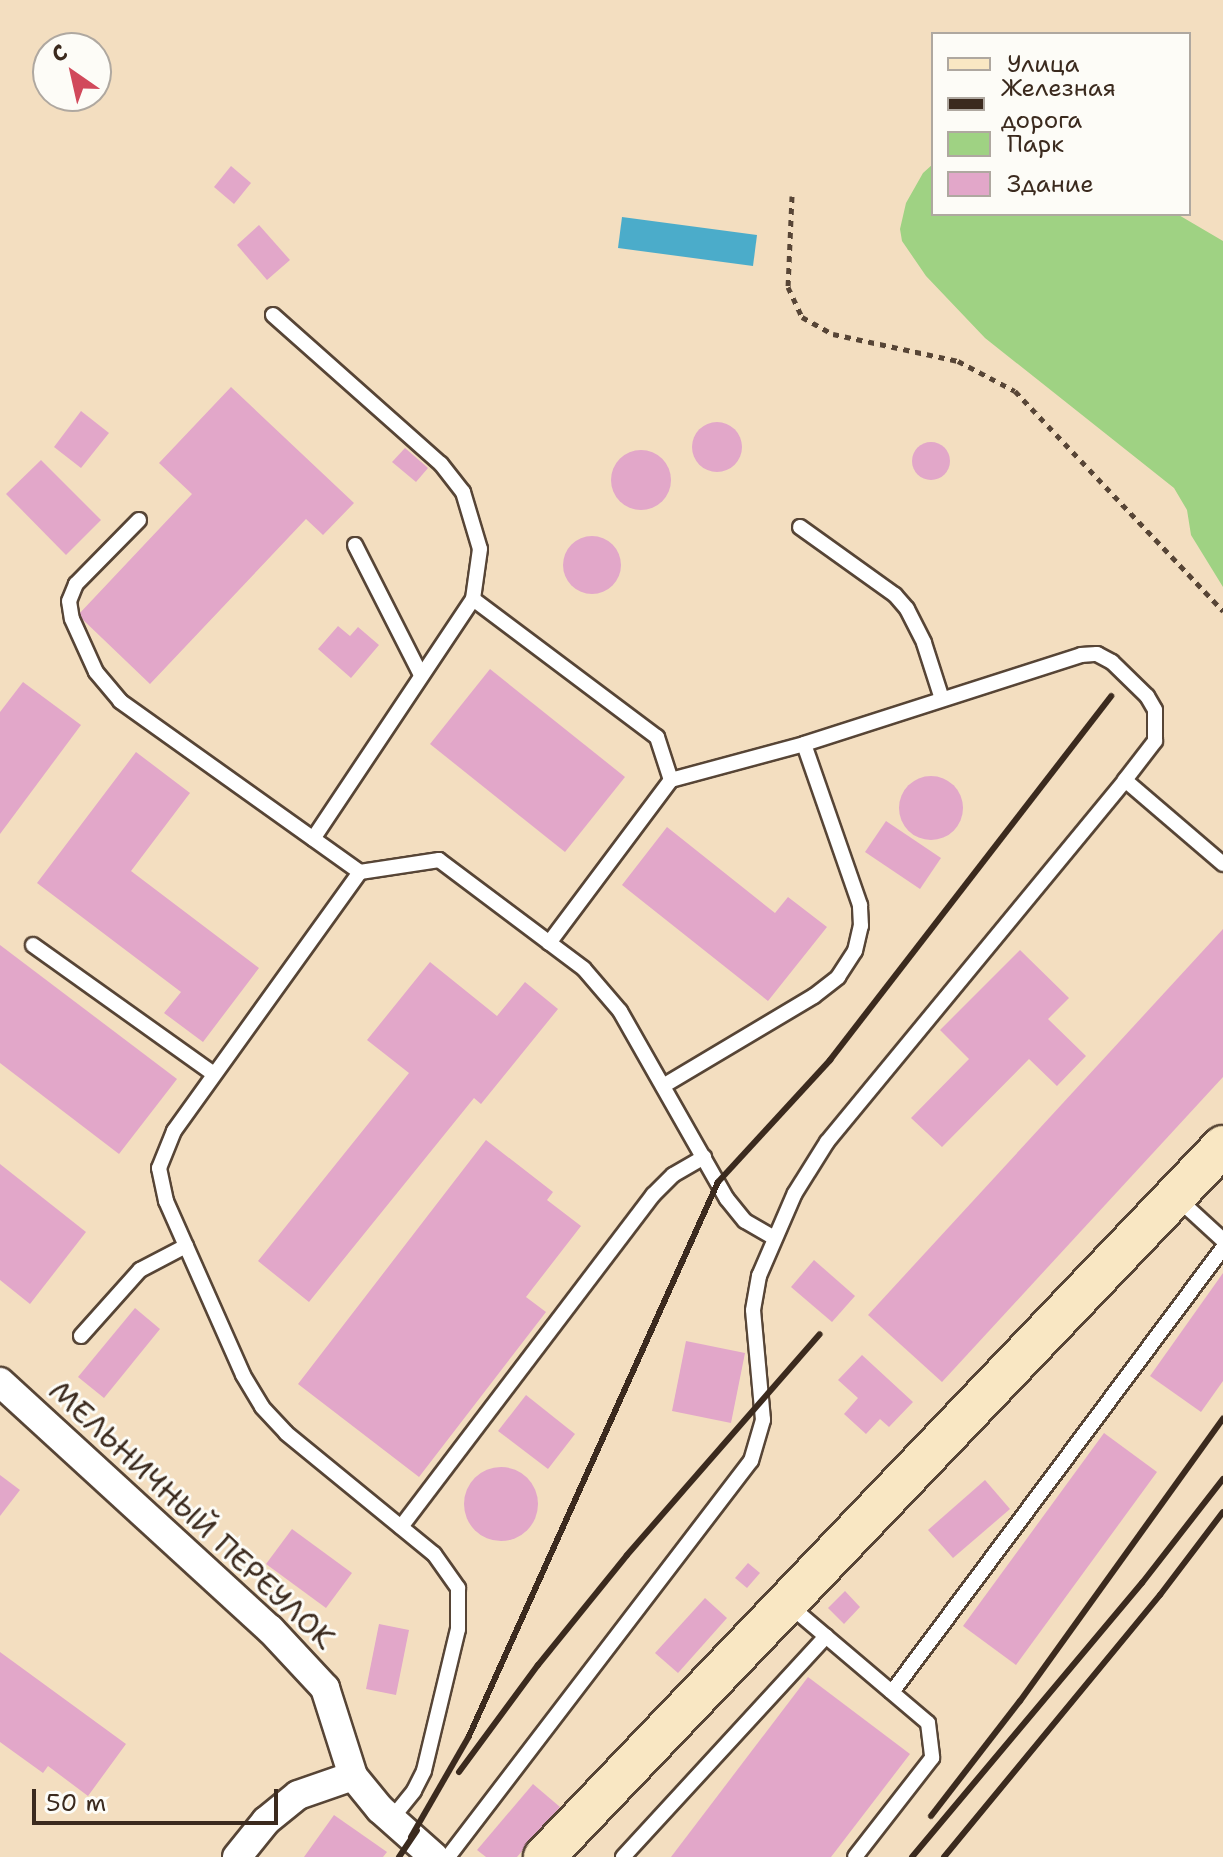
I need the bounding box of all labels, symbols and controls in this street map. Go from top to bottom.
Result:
north arrow [32,32,112,112]
legend [931,32,1191,216]
text: С [46,38,73,69]
text: Улица [1007,48,1080,80]
text: Железная дорога [1001,72,1116,136]
text: Парк [1007,128,1064,160]
text: Здание [1007,168,1094,200]
street label: МЕЛЬНИЧНЫЙ ПЕРЕУЛОК [42,1373,342,1657]
scale bar [36,1773,282,1823]
text: 50 m [46,1787,106,1819]

